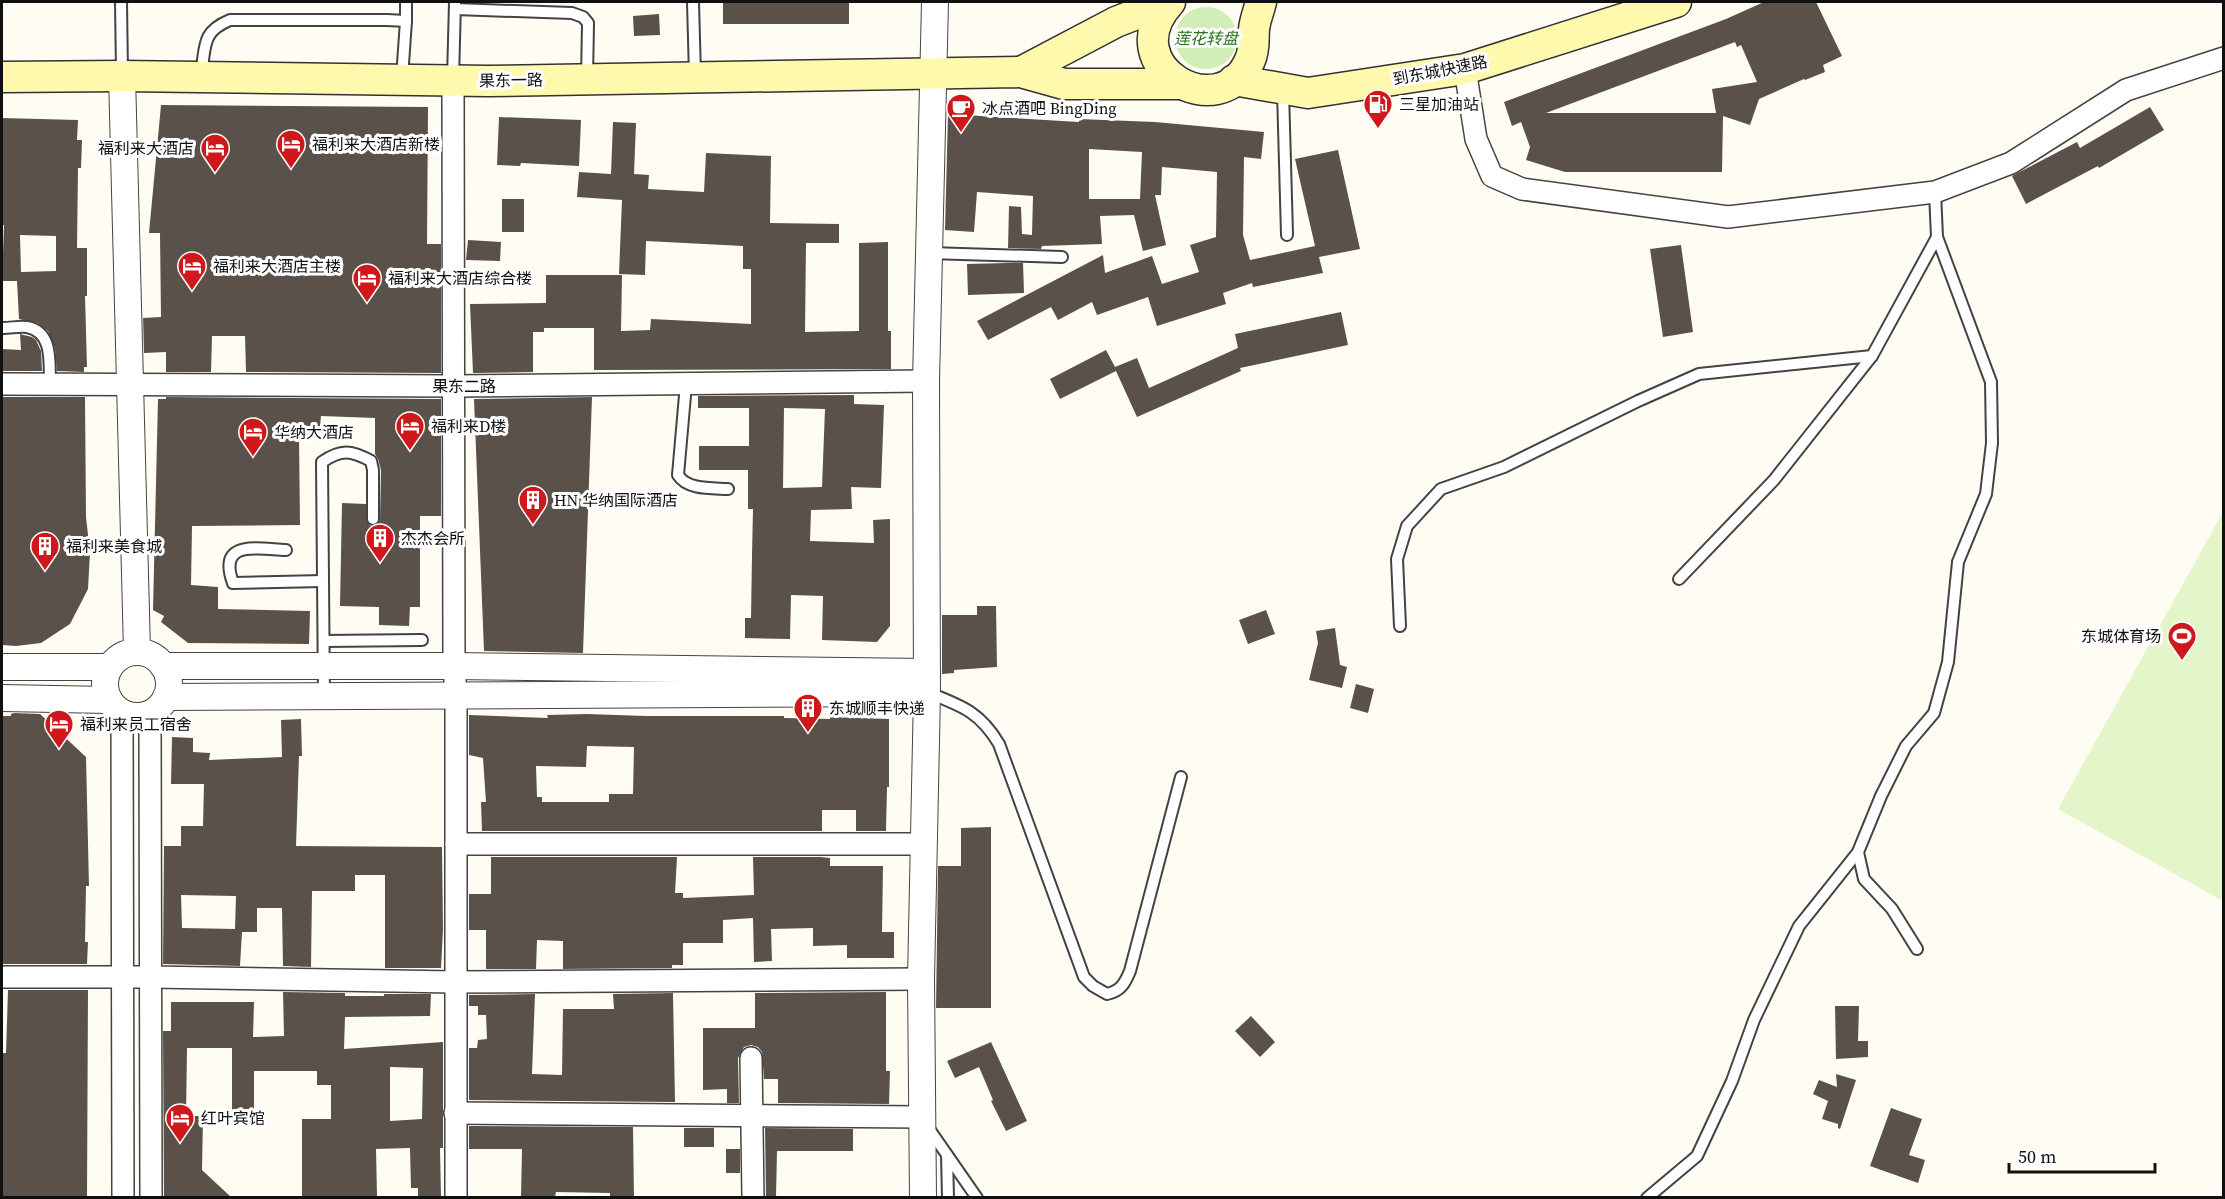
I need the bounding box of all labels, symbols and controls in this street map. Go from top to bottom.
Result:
park label: 莲花转盘 [1174,27,1240,49]
street label: 到东城快速路 [1391,50,1489,90]
street label: 果东一路 [479,68,543,92]
fuel station icon: 三星加油站 [1362,88,1394,130]
cafe icon: 冰点酒吧 BingDing [945,92,977,134]
place label: 三星加油站 [1399,93,1479,115]
place label: 冰点酒吧 BingDing [982,97,1117,119]
hotel icon: 福利来大酒店新楼 [275,128,307,170]
hotel icon: 福利来大酒店 [199,132,231,174]
place label: 福利来大酒店新楼 [312,133,440,155]
place label: 福利来大酒店 [98,137,194,159]
hotel icon: 福利来大酒店主楼 [176,250,208,292]
place label: 福利来大酒店主楼 [213,255,341,277]
hotel icon: 福利来大酒店综合楼 [351,262,383,304]
place label: 福利来大酒店综合楼 [388,267,532,289]
street label: 果东二路 [432,375,496,397]
hotel icon: 福利来D楼 [394,410,426,452]
place label: 福利来D楼 [431,415,506,437]
hotel icon: 华纳大酒店 [237,416,269,458]
place label: 华纳大酒店 [274,421,354,443]
building icon: HN 华纳国际酒店 [517,484,549,526]
place label: HN 华纳国际酒店 [554,489,678,511]
building icon: 杰杰会所 [364,522,396,564]
place label: 杰杰会所 [401,527,465,549]
building icon: 福利来美食城 [29,530,61,572]
place label: 福利来美食城 [66,535,162,557]
sports icon: 东城体育场 [2166,620,2198,662]
place label: 东城体育场 [2081,625,2161,647]
building icon: 东城顺丰快递 [792,692,824,734]
place label: 东城顺丰快递 [829,697,925,719]
hotel icon: 福利来员工宿舍 [43,708,75,750]
place label: 福利来员工宿舍 [80,713,192,735]
hotel icon: 红叶宾馆 [164,1102,196,1144]
place label: 红叶宾馆 [201,1107,265,1129]
scale bar [2009,1136,2154,1174]
text: 50 m [2018,1144,2056,1169]

